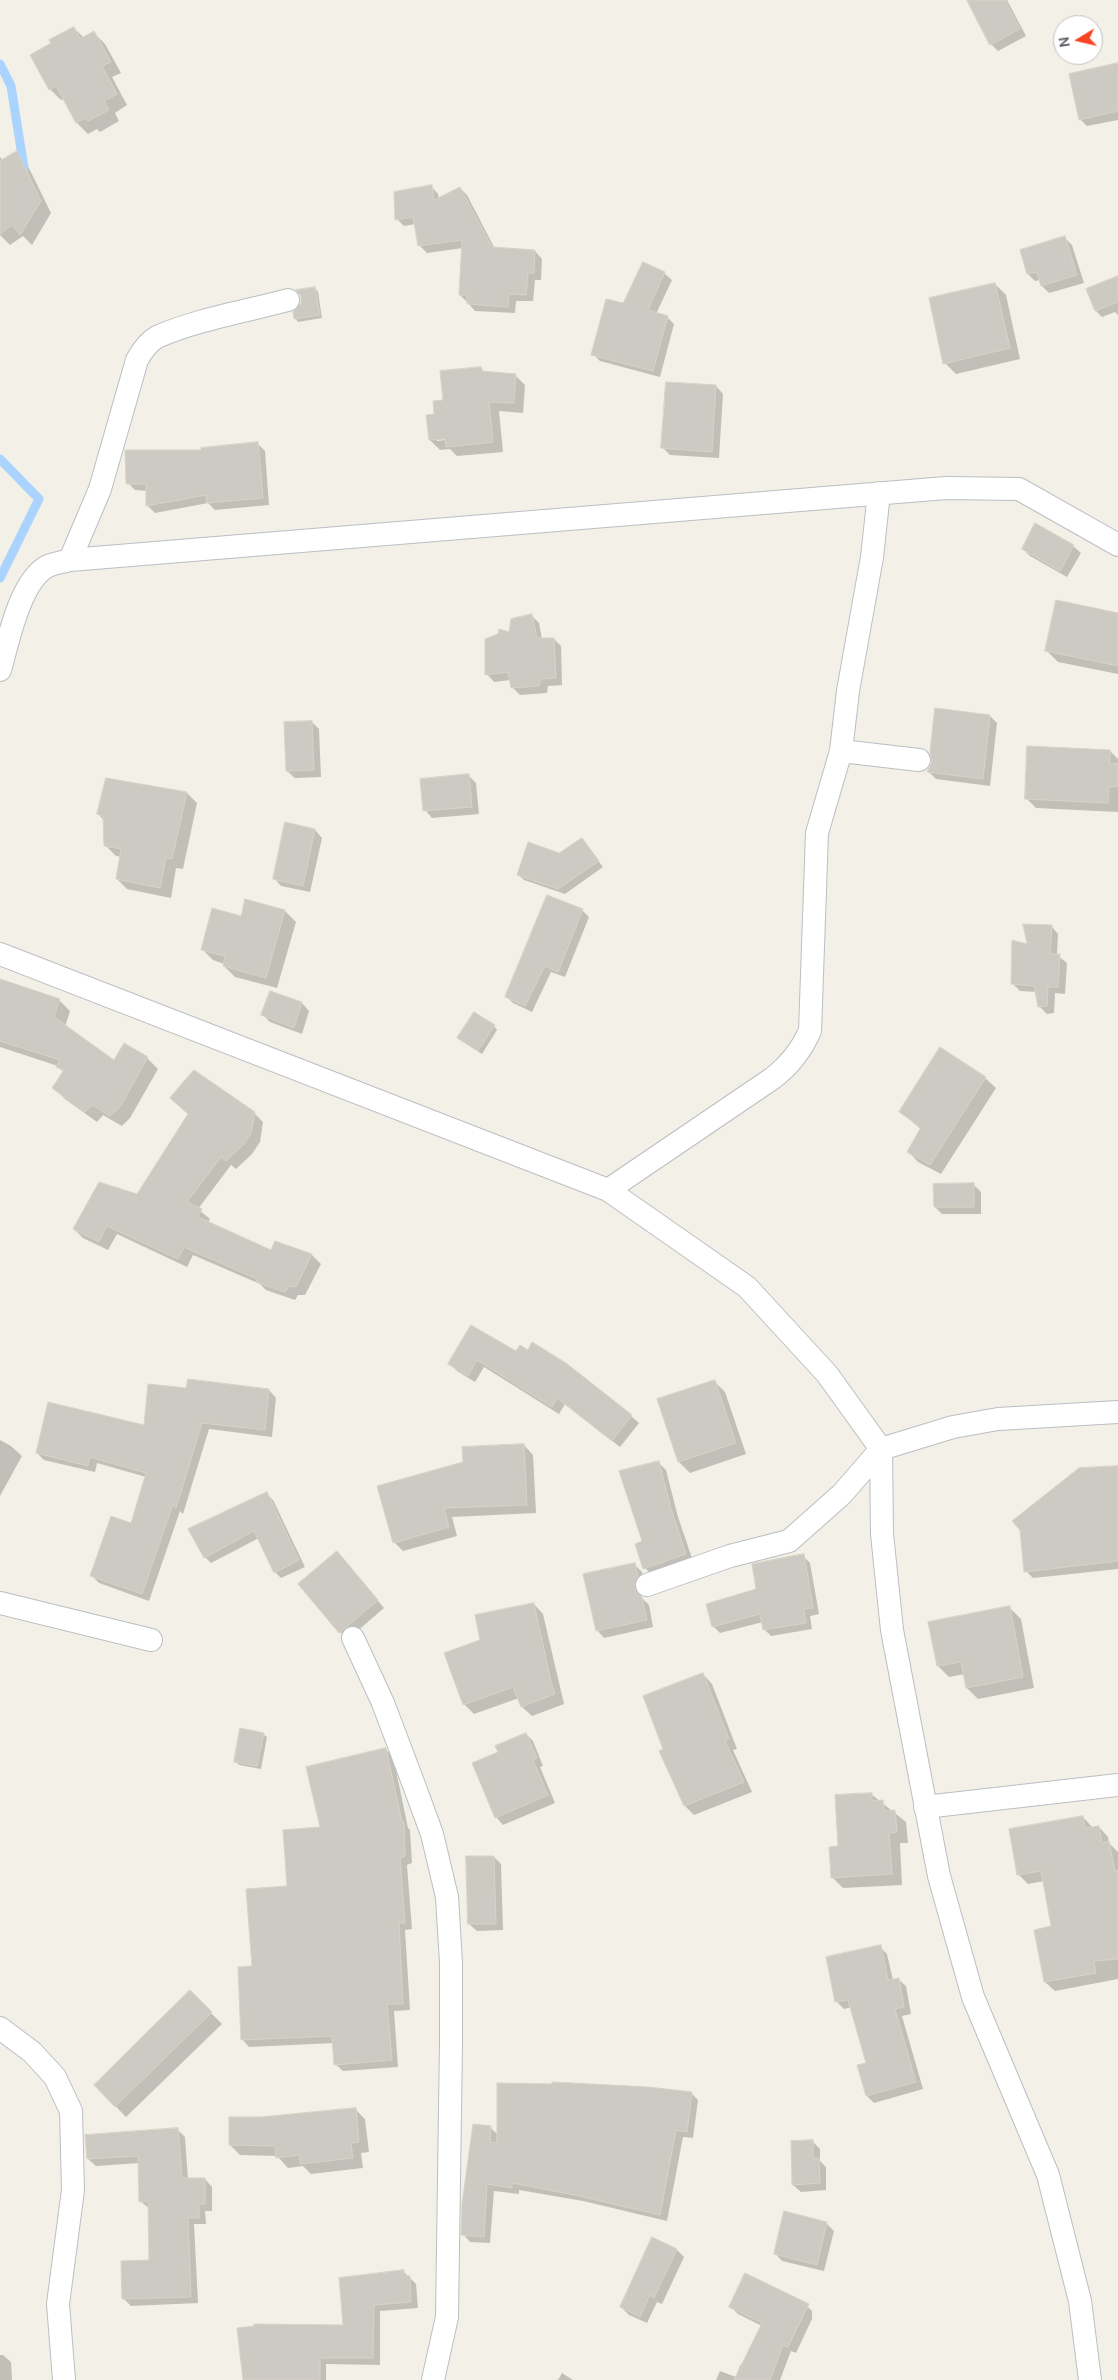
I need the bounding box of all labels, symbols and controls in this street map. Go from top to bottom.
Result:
north arrow [1053,15,1103,65]
text: N [1054,36,1074,49]

